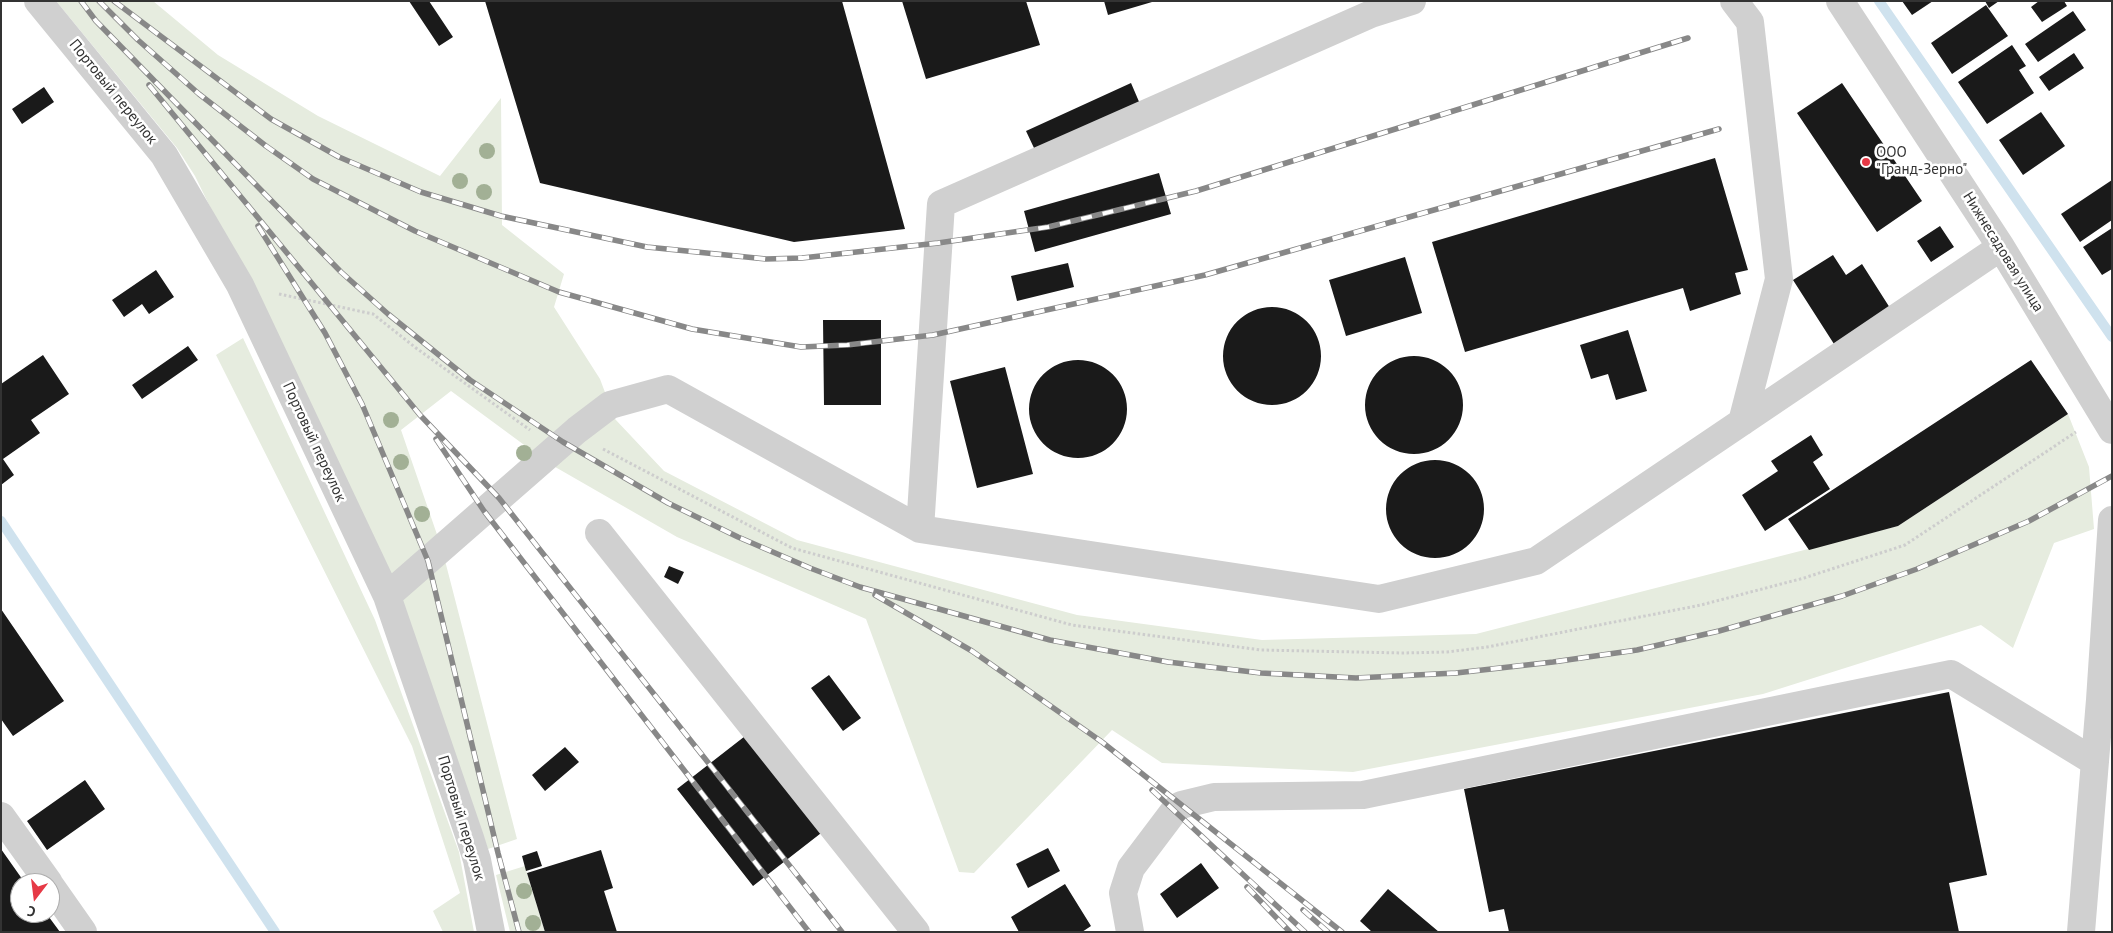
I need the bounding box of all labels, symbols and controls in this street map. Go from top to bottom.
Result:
street label: Портовый переулок [65,36,161,148]
place label: ООО "Гранд-Зерно" [1876,144,1967,179]
marker: ООО "Гранд-Зерно" [1860,156,1872,168]
street label: Нижнесадовая улица [1959,189,2047,315]
street label: Портовый переулок [278,379,350,505]
street label: Портовый переулок [433,753,489,883]
north arrow [10,873,60,923]
text: С [25,902,37,921]

